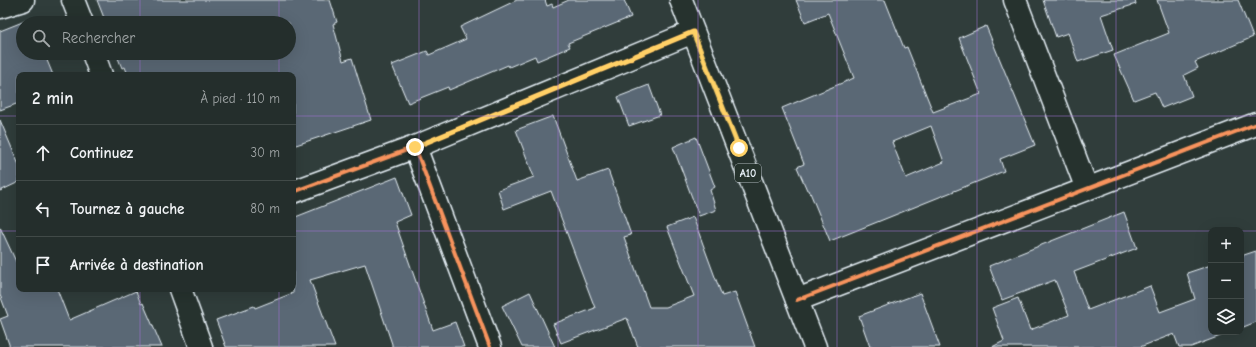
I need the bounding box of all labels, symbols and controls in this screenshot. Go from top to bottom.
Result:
search box [16,16,296,60]
icon: search [30,27,52,49]
text: Rechercher [62,29,135,47]
text: 2 min [32,89,73,108]
text: À pied · 110 m [201,91,280,106]
route end [406,138,424,156]
route start [730,139,748,157]
icon: ahead [32,142,54,164]
text: Continuez [70,144,133,162]
text: 30 m [250,145,280,160]
road number: A10 [735,164,761,182]
icon: left [32,198,54,220]
text: Tournez à gauche [70,200,184,218]
text: 80 m [250,201,280,216]
map controls [1208,227,1244,335]
button: + [1208,227,1244,263]
icon: arrive [32,254,54,276]
text: Arrivée à destination [70,256,204,274]
button: − [1208,263,1244,299]
button: layers [1208,299,1244,335]

